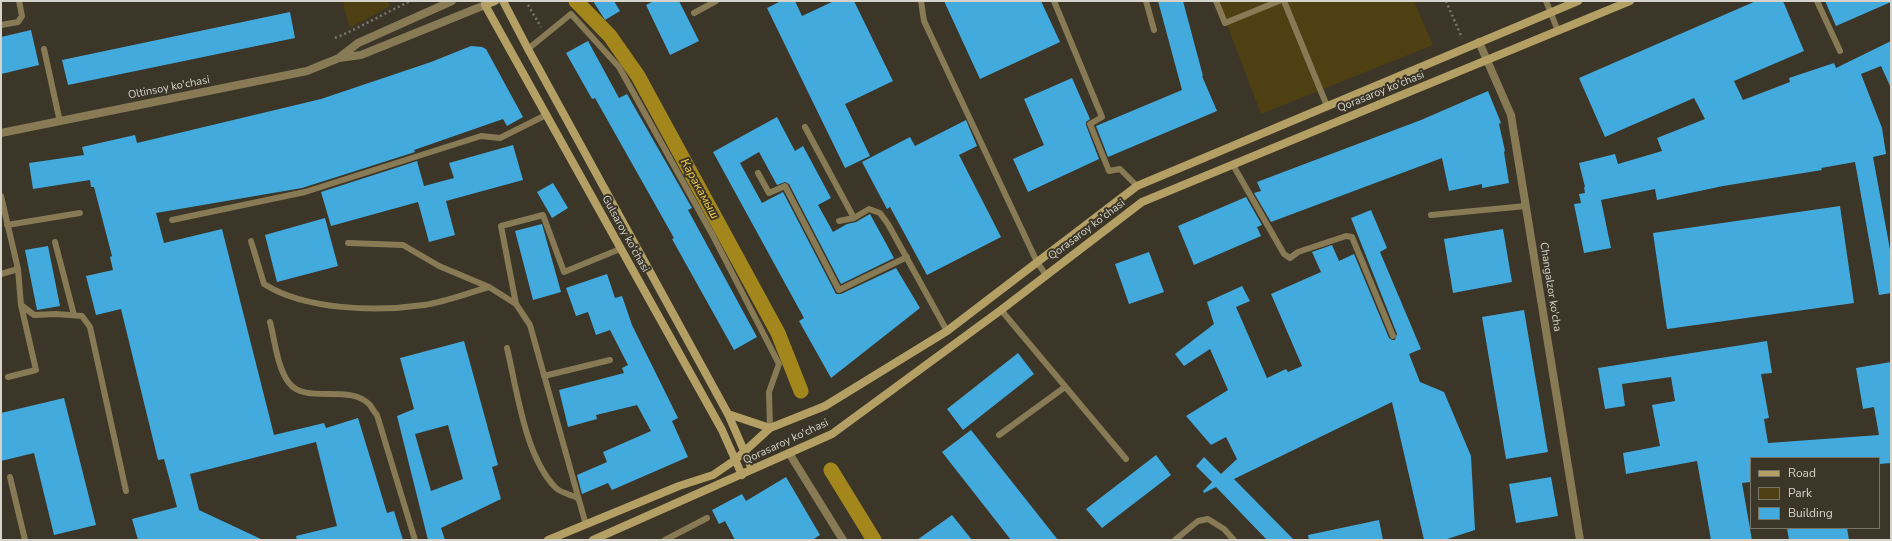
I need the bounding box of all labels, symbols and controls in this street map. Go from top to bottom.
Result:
street label: Qorasaroy ko'chasi [1336,69,1426,115]
street label: Oltinsoy ko'chasi [127,74,211,102]
water label: Каракамыш [677,156,721,222]
street label: Gulsaroy ko'chasi [598,193,652,275]
street label: Qorasaroy ko'chasi [1046,197,1128,263]
street label: Changalzor ko'cha [1536,241,1564,333]
street label: Qorasaroy ko'chasi [741,416,831,468]
legend [1750,457,1880,529]
text: Road [1788,465,1816,481]
text: Park [1788,485,1812,501]
text: Building [1788,505,1833,521]

